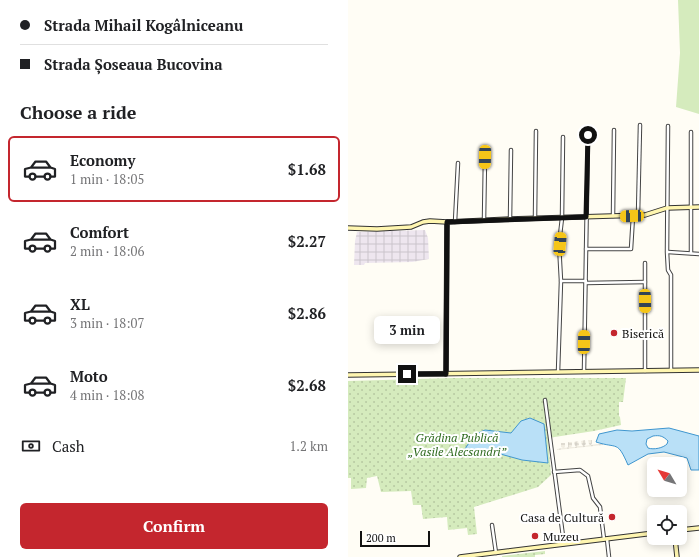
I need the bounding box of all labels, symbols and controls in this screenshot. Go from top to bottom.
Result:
text: Strada Mihail Kogâlniceanu [44,15,243,35]
text: Strada Șoseaua Bucovina [44,54,223,74]
text: Choose a ride [20,100,136,124]
route start [579,126,597,144]
car [479,145,491,169]
text: Economy [70,150,135,170]
icon: car [22,151,58,187]
text: $1.68 [288,159,326,179]
text: 1 min · 18:05 [70,170,144,188]
car [620,210,644,222]
text: Comfort [70,222,129,242]
icon: car [22,223,58,259]
text: $2.27 [288,231,326,251]
car [553,232,567,256]
text: 2 min · 18:06 [70,242,144,260]
car [639,289,651,313]
text: XL [70,294,90,314]
icon: car [22,295,58,331]
text: $2.86 [288,303,326,323]
text: 3 min · 18:07 [70,314,144,332]
callout: 3 min [374,316,440,344]
text: 3 min [389,321,425,339]
place label: Biserică [622,326,664,341]
marker: Biserică [609,328,619,338]
car [578,330,590,354]
route end [398,365,416,383]
text: Moto [70,366,108,386]
icon: car [22,367,58,403]
text: $2.68 [288,375,326,395]
text: 4 min · 18:08 [70,386,144,404]
park label: Grădina Publică „Vasile Alecsandri” [408,430,507,459]
icon: cash [20,435,42,457]
text: Cash [52,436,85,456]
text: 1.2 km [289,437,328,455]
north arrow [647,457,687,497]
map controls [647,457,687,545]
button: Confirm [20,503,328,549]
button: locate [647,505,687,545]
place label: Casa de Cultură [520,510,604,525]
marker: Casa de Cultură [607,512,617,522]
scale bar [360,529,430,548]
place label: Muzeu [543,529,579,544]
text: 200 m [366,531,396,545]
marker: Muzeu [530,531,540,541]

